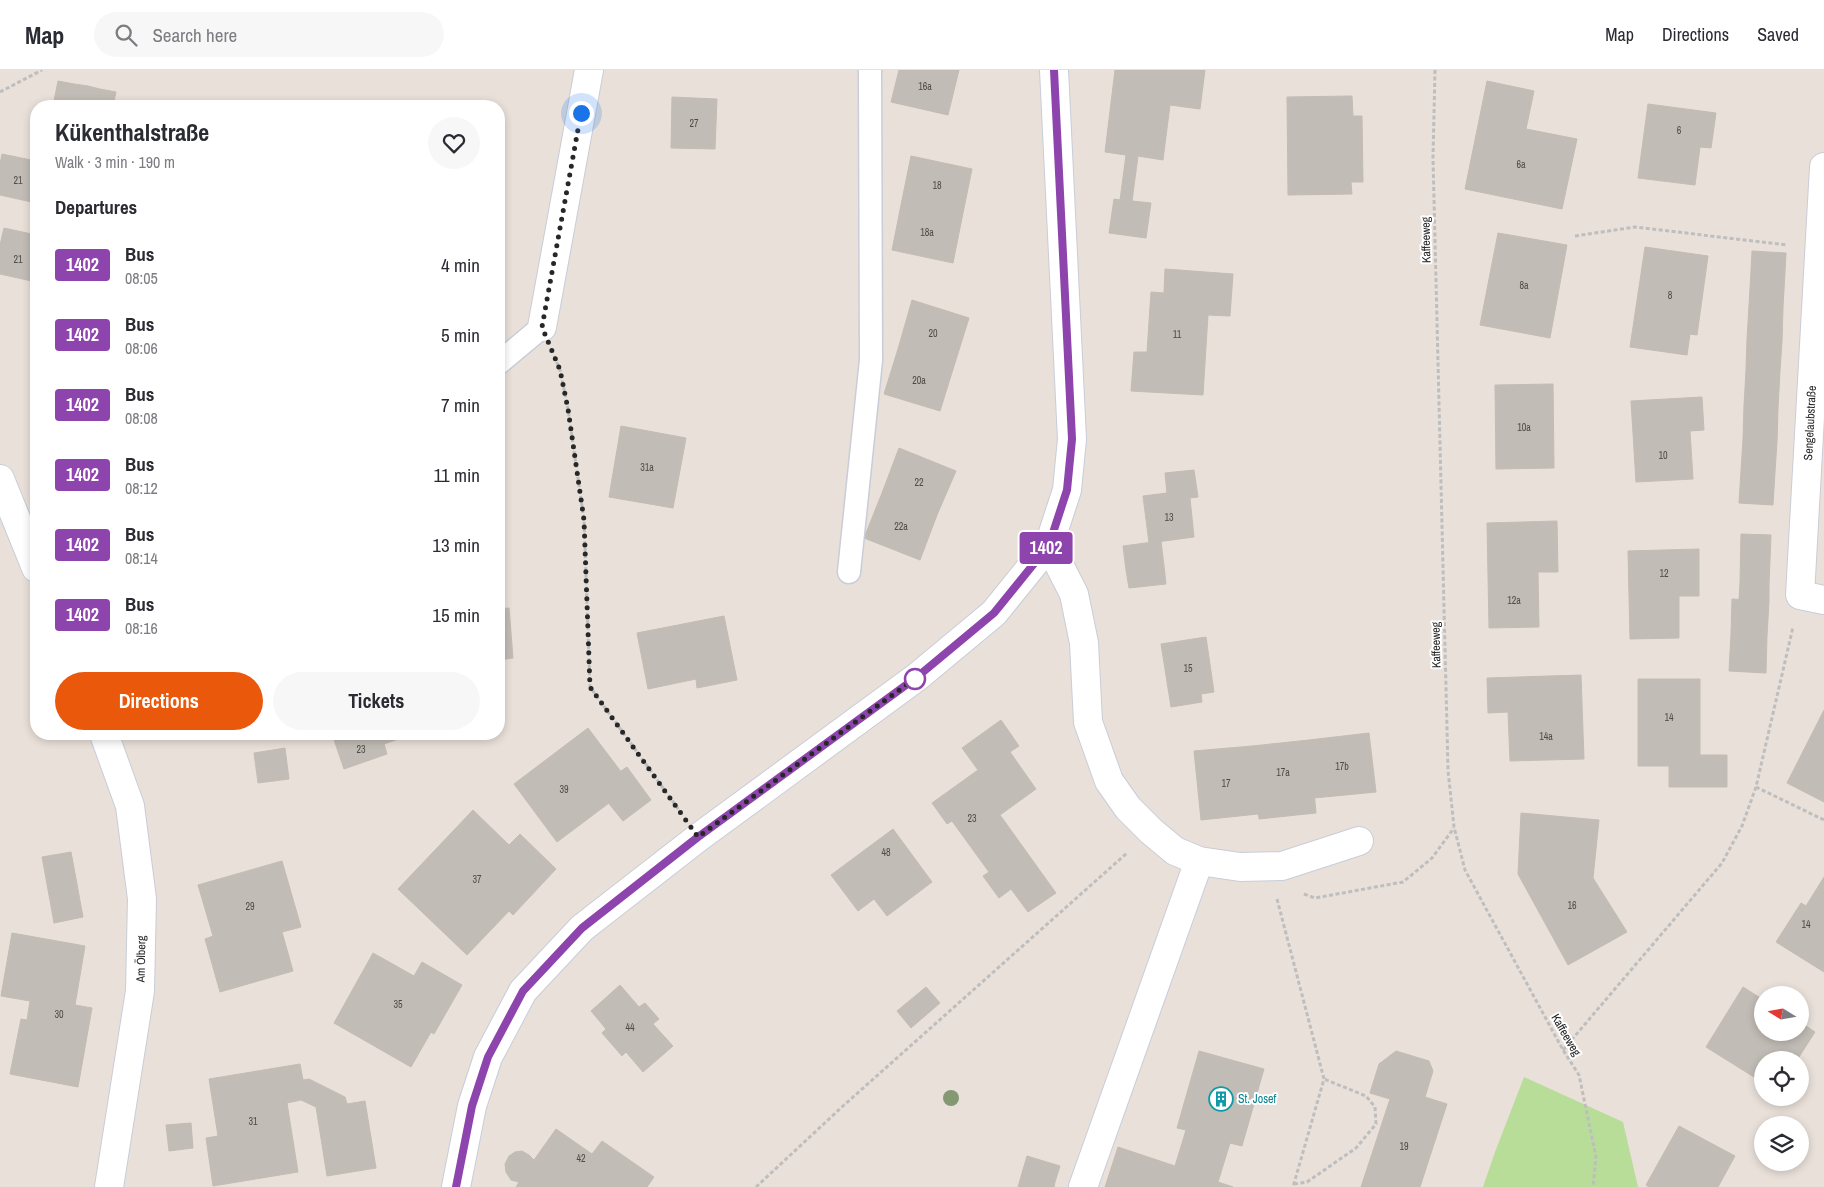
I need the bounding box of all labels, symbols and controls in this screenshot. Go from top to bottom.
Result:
search box [94,12,444,57]
text: Map [25,19,64,51]
icon: search [112,21,140,49]
text: Search here [152,22,237,48]
text: Map [1605,22,1634,47]
text: Directions [1662,22,1729,47]
text: Saved [1757,22,1799,47]
house number: 16a [918,80,932,93]
your location [569,101,594,126]
text: Kükenthalstraße [55,116,209,148]
button: heart [428,117,480,169]
house number: 27 [689,117,699,130]
house number: 6 [1677,124,1682,137]
text: Walk · 3 min · 190 m [55,151,175,173]
house number: 6a [1516,158,1526,171]
house number: 21 [13,174,23,187]
house number: 18 [932,179,942,192]
text: Departures [55,194,137,220]
street label: Kaffeeweg [1418,216,1434,263]
house number: 18a [920,226,934,239]
text: Bus [125,241,154,267]
text: 1402 [66,252,99,277]
text: 4 min [441,252,480,278]
house number: 21 [13,253,23,266]
text: 08:05 [125,267,158,289]
house number: 8a [1519,279,1529,292]
house number: 8 [1668,289,1673,302]
text: Bus [125,311,154,337]
text: 1402 [66,322,99,347]
text: 5 min [441,322,480,348]
house number: 20 [928,327,938,340]
house number: 11 [1173,328,1182,341]
text: 08:06 [125,337,158,359]
house number: 20a [912,374,926,387]
text: Bus [125,381,154,407]
street label: Sengelaubstraße [1800,385,1820,461]
text: 1402 [66,392,99,417]
text: 7 min [441,392,480,418]
text: 08:08 [125,407,158,429]
house number: 10a [1517,421,1531,434]
house number: 10 [1658,449,1668,462]
text: Bus [125,451,154,477]
house number: 31a [640,461,654,474]
text: 1402 [66,462,99,487]
text: 11 min [434,462,480,488]
house number: 22 [914,476,924,489]
text: 08:12 [125,477,158,499]
house number: 13 [1164,511,1174,524]
house number: 22a [894,520,908,533]
text: Bus [125,521,154,547]
text: 1402 [66,532,99,557]
text: 13 min [432,532,480,558]
line badge: 1402 [1011,532,1081,564]
text: 1402 [1030,535,1062,560]
text: 08:14 [125,547,158,569]
house number: 12 [1659,567,1669,580]
text: Bus [125,591,154,617]
house number: 12a [1507,594,1521,607]
text: 1402 [66,602,99,627]
text: 15 min [432,602,480,628]
text: 08:16 [125,617,158,639]
street label: Kaffeeweg [1428,621,1444,668]
house number: 15 [1183,662,1193,675]
unlabelled marker [904,668,926,690]
button: Directions [55,672,263,730]
button: Tickets [273,672,480,730]
house number: 14 [1664,711,1674,724]
house number: 14a [1539,730,1553,743]
house number: 23 [356,743,366,756]
house number: 17b [1335,760,1349,773]
house number: 17a [1276,766,1290,779]
house number: 17 [1221,777,1231,790]
house number: 39 [559,783,569,796]
house number: 23 [967,812,977,825]
house number: 48 [881,846,891,859]
house number: 37 [472,873,482,886]
house number: 16 [1567,899,1577,912]
house number: 29 [245,900,255,913]
house number: 14 [1801,918,1811,931]
street label: Am Ölberg [132,935,149,984]
north arrow [1754,986,1809,1041]
map controls [1754,986,1809,1171]
house number: 35 [393,998,403,1011]
house number: 30 [54,1008,64,1021]
street label: Kaffeeweg [1547,1011,1585,1060]
house number: 44 [625,1021,635,1034]
button: locate [1754,1051,1809,1106]
building icon: St. Josef [1208,1086,1234,1112]
place label: St. Josef [1238,1091,1277,1107]
house number: 31 [248,1115,258,1128]
button: layers [1754,1116,1809,1171]
house number: 19 [1399,1140,1409,1153]
house number: 42 [576,1152,586,1165]

